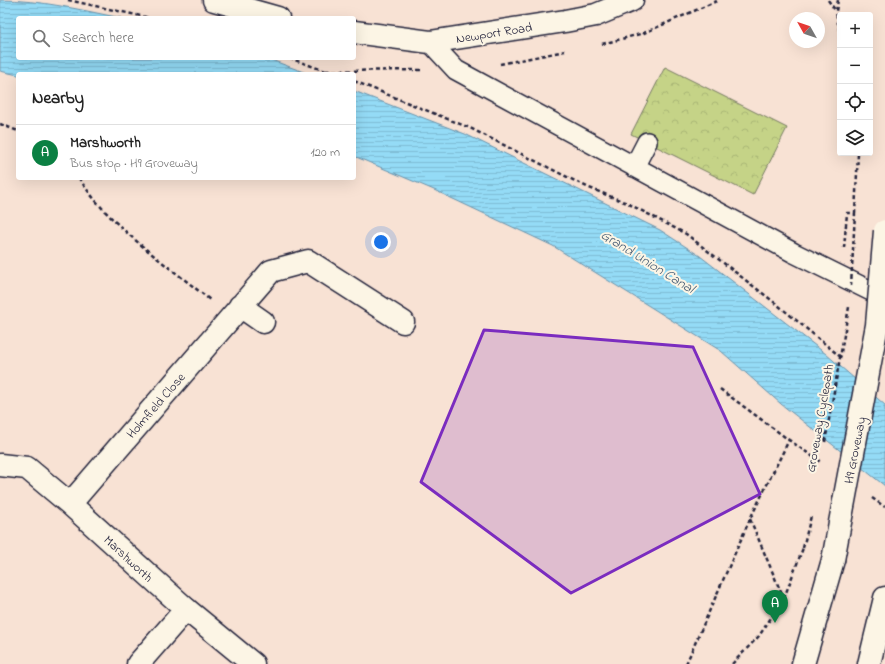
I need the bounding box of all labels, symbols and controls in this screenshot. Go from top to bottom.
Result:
north arrow [789,12,825,48]
map controls [837,12,873,156]
button: + [837,12,873,48]
search box [16,16,356,60]
street label: Newport Road [455,18,534,49]
icon: search [30,27,52,49]
text: Search here [62,27,134,49]
button: − [837,48,873,84]
button: locate [837,84,873,120]
text: Nearby [32,86,84,111]
button: layers [837,120,873,156]
text: Marshworth [70,132,141,154]
text: A [41,143,49,162]
text: 120 m [310,143,340,162]
text: Bus stop · H9 Groveway [70,154,198,173]
water label: Grand Union Canal [596,225,700,300]
your location [371,232,391,252]
street label: Groveway Cyclepath [802,363,840,474]
street label: Holmfield Close [122,369,190,443]
street label: H9 Groveway [840,415,872,486]
street label: Marshworth [99,531,157,587]
pin: A [762,590,788,623]

